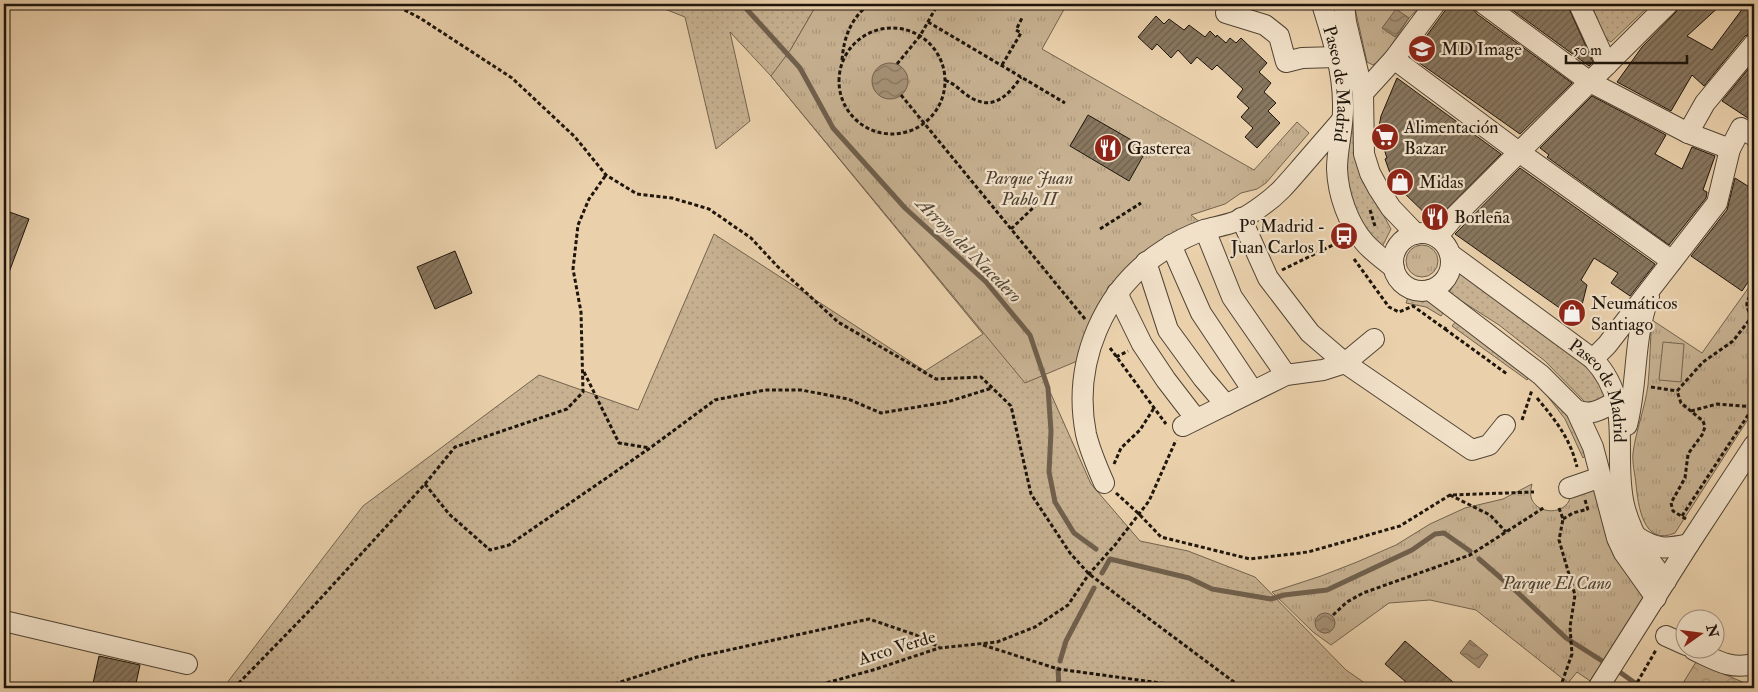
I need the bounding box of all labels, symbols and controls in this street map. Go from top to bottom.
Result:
street label: Paseo de Madrid [1318,23,1355,144]
scale bar [1566,32,1687,64]
school or university icon: MD Image [1407,34,1437,64]
place label: MD Image [1441,38,1522,61]
text: 50 m [1573,41,1602,60]
place label: Alimentación Bazar [1403,116,1499,160]
supermarket icon: Alimentación Bazar [1370,122,1400,152]
restaurant icon: Gasterea [1093,133,1123,163]
place label: Gasterea [1127,137,1191,160]
park label: Parque Juan Pablo II [984,167,1073,211]
shop icon: Midas [1385,167,1415,197]
place label: Midas [1419,171,1464,194]
water label: Arroyo del Nacedero [910,191,1027,308]
restaurant icon: Borleña [1420,202,1450,232]
place label: Borleña [1454,206,1510,229]
place label: Pº Madrid - Juan Carlos I [1230,215,1325,259]
bus stop icon: Pº Madrid - Juan Carlos I [1329,221,1359,251]
place label: Neumáticos Santiago [1591,292,1678,336]
shop icon: Neumáticos Santiago [1557,298,1587,328]
street label: Paseo de Madrid [1564,334,1632,443]
park label: Parque El Cano [1501,572,1612,595]
north arrow [1676,610,1726,660]
text: N [1702,622,1722,640]
street label: Arco Verde [855,625,939,671]

